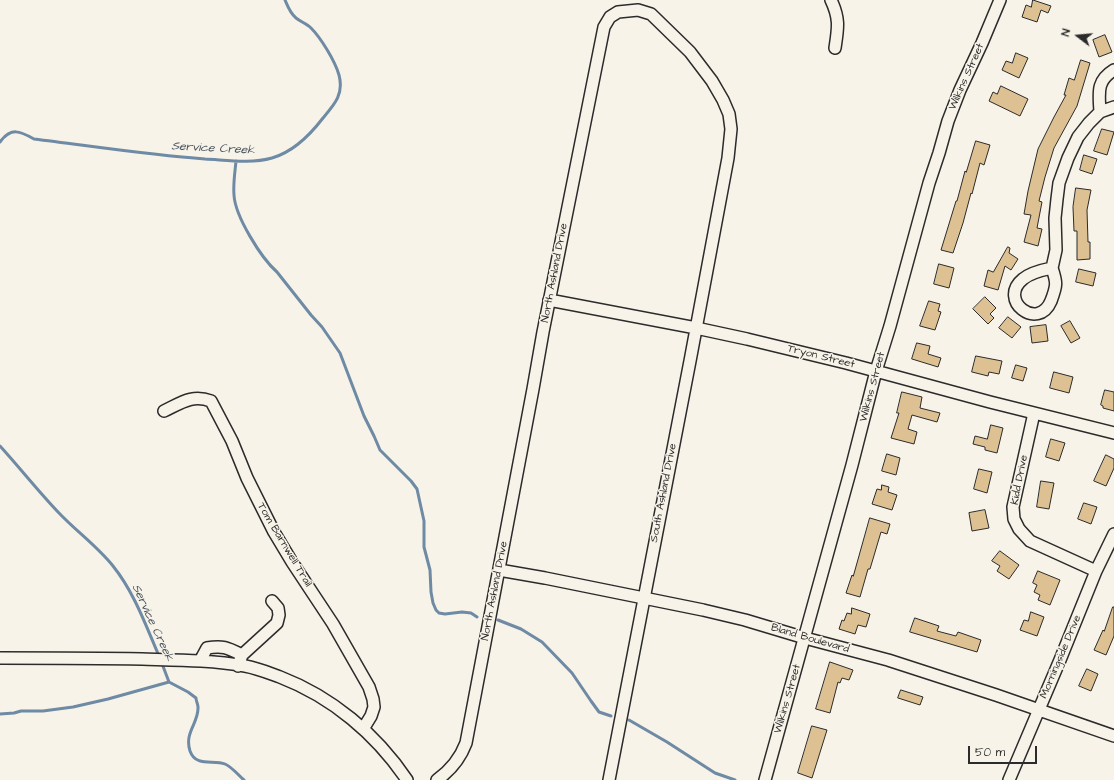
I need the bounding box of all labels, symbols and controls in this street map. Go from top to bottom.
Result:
north arrow [1058,16,1098,56]
text: N [1058,27,1074,38]
street label: Wilkins Street [946,42,988,112]
water label: Service Creek [171,140,255,158]
street label: North Ashland Drive [539,222,571,324]
street label: Tryon Street [786,342,856,372]
street label: Wilkins Street [857,351,889,423]
street label: South Ashland Drive [648,442,680,544]
street label: Kidd Drive [1009,454,1031,506]
street label: Tom Barnwell Trail [254,501,314,589]
street label: North Ashland Drive [479,540,511,642]
water label: Service Creek [128,582,176,664]
street label: Morningside Drive [1037,613,1085,701]
street label: Bland Boulevard [769,621,851,657]
street label: Wilkins Street [772,663,804,735]
scale bar [970,738,1039,764]
text: 50 m [975,744,1005,761]

